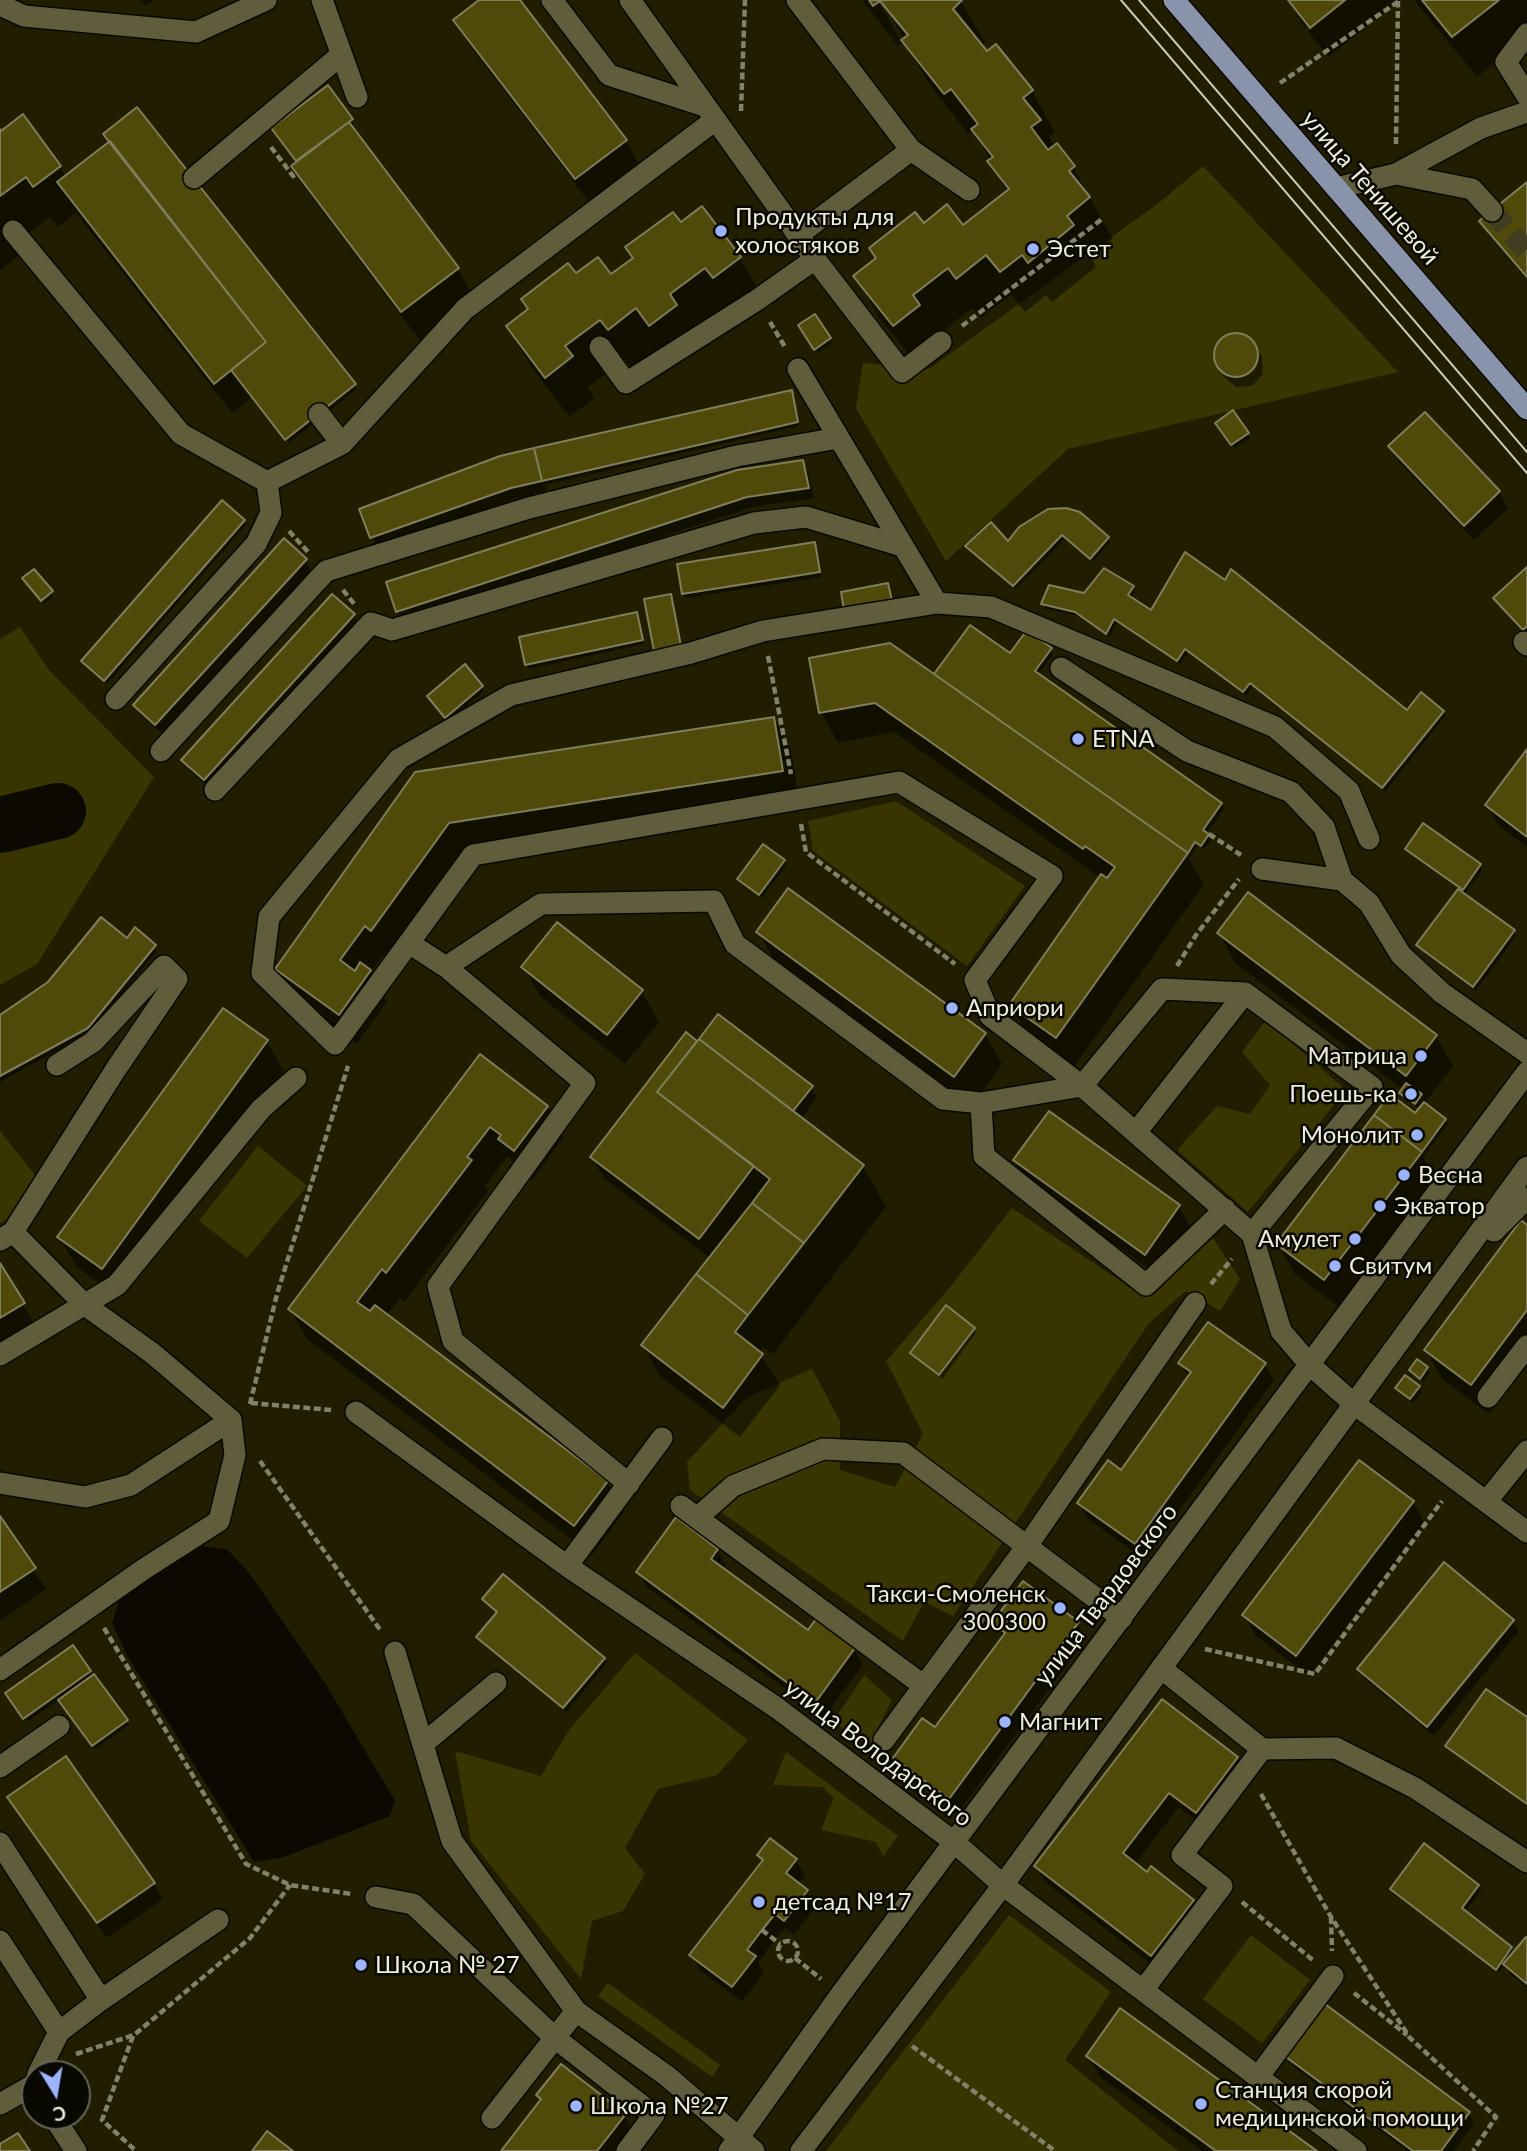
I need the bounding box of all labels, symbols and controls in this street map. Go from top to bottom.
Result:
street label: улица Тенишевой [1295,105,1445,271]
place label: Продукты для холостяков [735,203,894,259]
marker: Продукты для холостяков [713,223,729,239]
place label: Эстет [1047,235,1111,263]
marker: Эстет [1025,241,1041,257]
place label: ETNA [1092,725,1155,753]
marker: ETNA [1070,731,1086,747]
place label: Априори [966,994,1064,1022]
marker: Априори [944,1000,960,1016]
place label: Матрица [1308,1042,1407,1070]
marker: Матрица [1413,1048,1429,1064]
place label: Поешь-ка [1289,1080,1397,1108]
marker: Поешь-ка [1403,1086,1419,1102]
place label: Монолит [1301,1121,1403,1149]
marker: Монолит [1409,1127,1425,1143]
place label: Весна [1418,1161,1483,1189]
marker: Весна [1396,1167,1412,1183]
place label: Экватор [1394,1192,1485,1220]
marker: Экватор [1372,1198,1388,1214]
place label: Амулет [1258,1225,1341,1253]
marker: Амулет [1347,1231,1363,1247]
place label: Свитум [1349,1252,1432,1280]
marker: Свитум [1327,1258,1343,1274]
street label: улица Твардовского [1028,1498,1184,1692]
place label: Такси-Смоленск 300300 [866,1580,1046,1636]
marker: Такси-Смоленск 300300 [1052,1600,1068,1616]
street label: улица Володарского [778,1673,978,1833]
place label: Магнит [1019,1708,1102,1736]
marker: Магнит [997,1714,1013,1730]
place label: детсад №17 [773,1888,912,1916]
marker: детсад №17 [751,1894,767,1910]
place label: Школа № 27 [375,1951,520,1979]
marker: Школа № 27 [353,1957,369,1973]
north arrow [21,2060,91,2130]
place label: Станция скорой медицинской помощи [1215,2076,1464,2132]
place label: Школа №27 [590,2092,729,2120]
marker: Станция скорой медицинской помощи [1193,2096,1209,2112]
marker: Школа №27 [568,2098,584,2114]
text: С [51,2102,68,2127]

